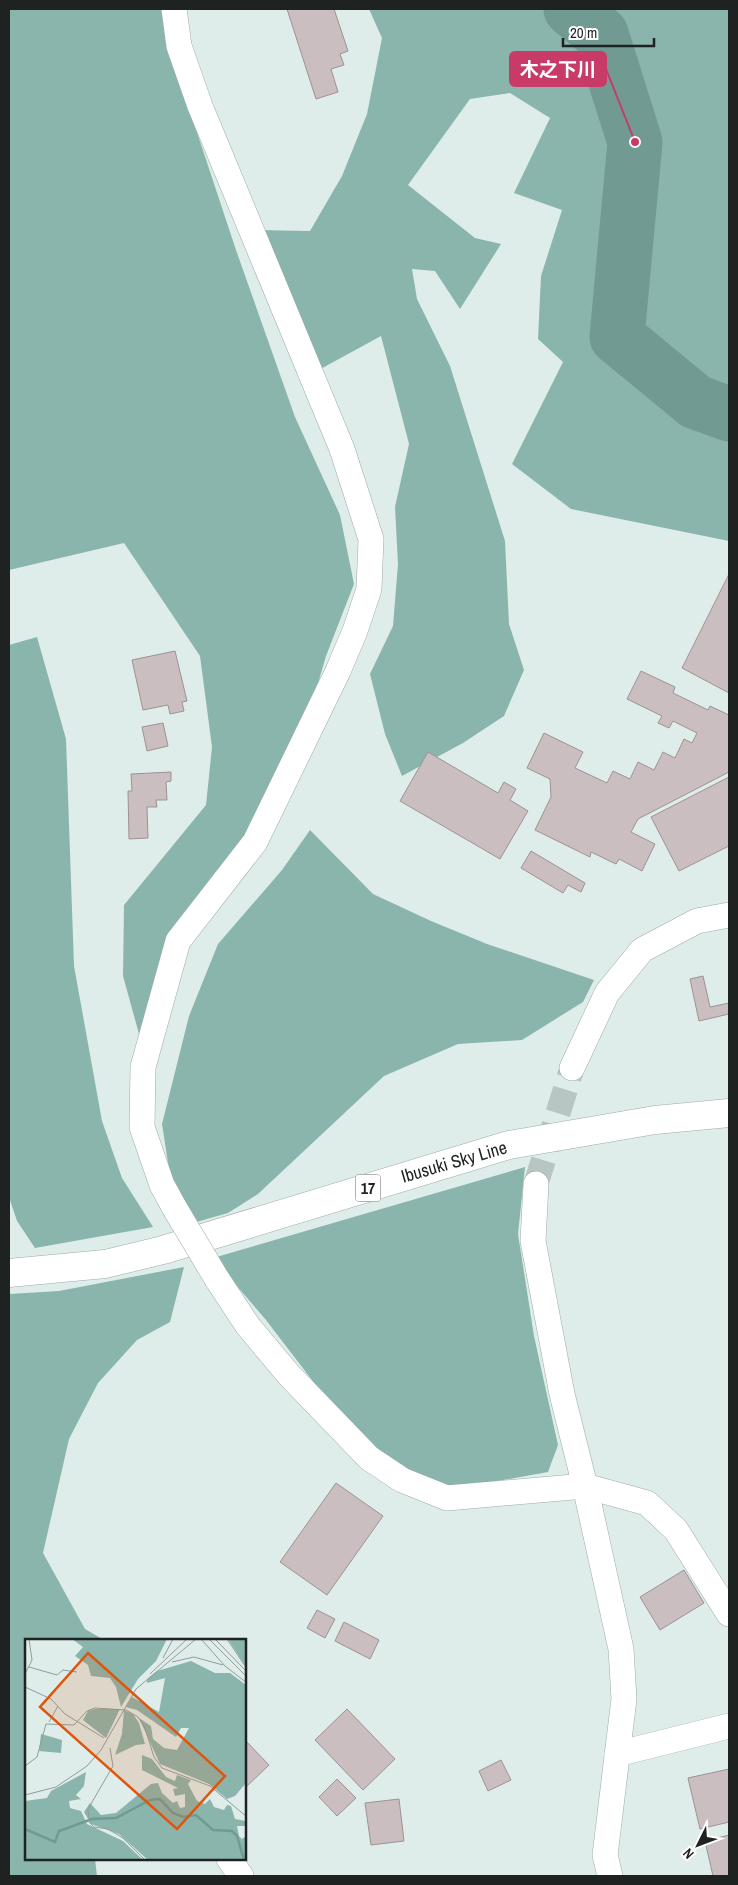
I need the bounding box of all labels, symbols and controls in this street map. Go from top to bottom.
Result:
scale bar [563,15,654,47]
text: 20 m [570,22,597,43]
callout: 木之下川 [510,52,606,86]
text: 木之下川 [520,56,596,82]
street label: Ibusuki Sky Line [398,1134,510,1189]
road number: 17 [356,1174,380,1202]
inset map [25,1639,246,1860]
north arrow [673,1820,723,1870]
text: N [679,1845,698,1863]

